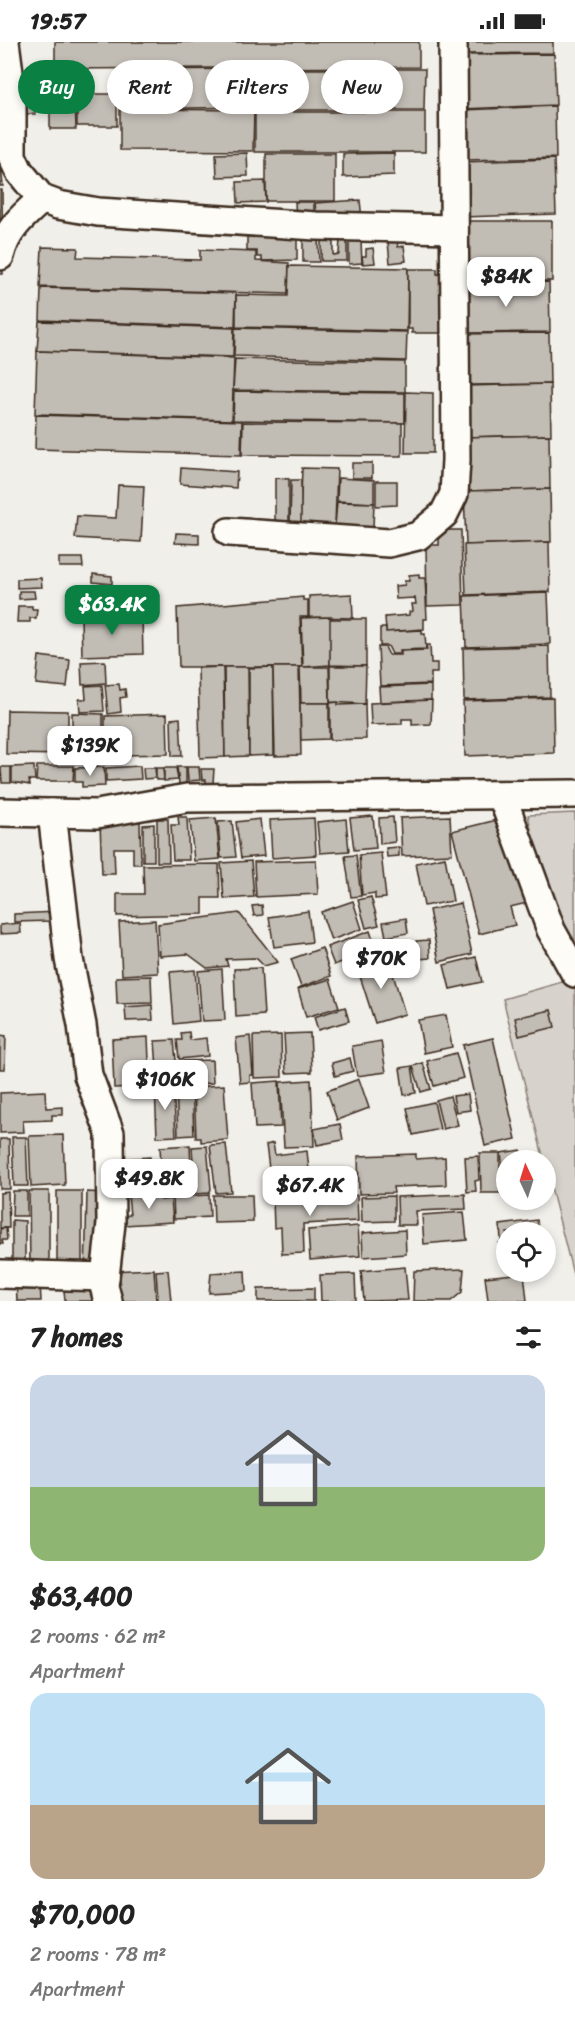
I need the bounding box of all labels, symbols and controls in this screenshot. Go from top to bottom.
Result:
text: 19:57 [30,2,86,41]
chip: Buy [18,60,95,114]
chip: Rent [107,60,193,114]
chip: Filters [205,60,309,114]
chip: New [321,60,403,114]
pin: $84K [470,257,542,308]
text: $84K [481,259,531,294]
pin: $63.4K [63,585,161,636]
text: $63.4K [79,587,145,622]
pin: $139K [48,726,132,777]
text: $139K [61,728,119,763]
pin: $70K [345,939,417,990]
text: $70K [356,941,406,976]
pin: $106K [123,1060,207,1111]
text: $106K [136,1062,194,1097]
north arrow [496,1150,556,1210]
map controls [496,1150,556,1282]
pin: $49.8K [100,1159,198,1210]
text: $49.8K [115,1161,183,1196]
pin: $67.4K [261,1166,359,1217]
text: $67.4K [277,1168,343,1203]
button: locate [496,1222,556,1282]
text: 7 homes [30,1314,122,1360]
icon: filters [512,1321,545,1354]
icon: home [234,1414,342,1522]
text: $63,400 [30,1573,133,1619]
text: 2 rooms · 62 m² [30,1619,166,1654]
text: Apartment [30,1654,124,1689]
icon: home [234,1732,342,1840]
text: $70,000 [30,1891,135,1937]
text: 2 rooms · 78 m² [30,1937,166,1972]
text: Apartment [30,1972,124,2007]

